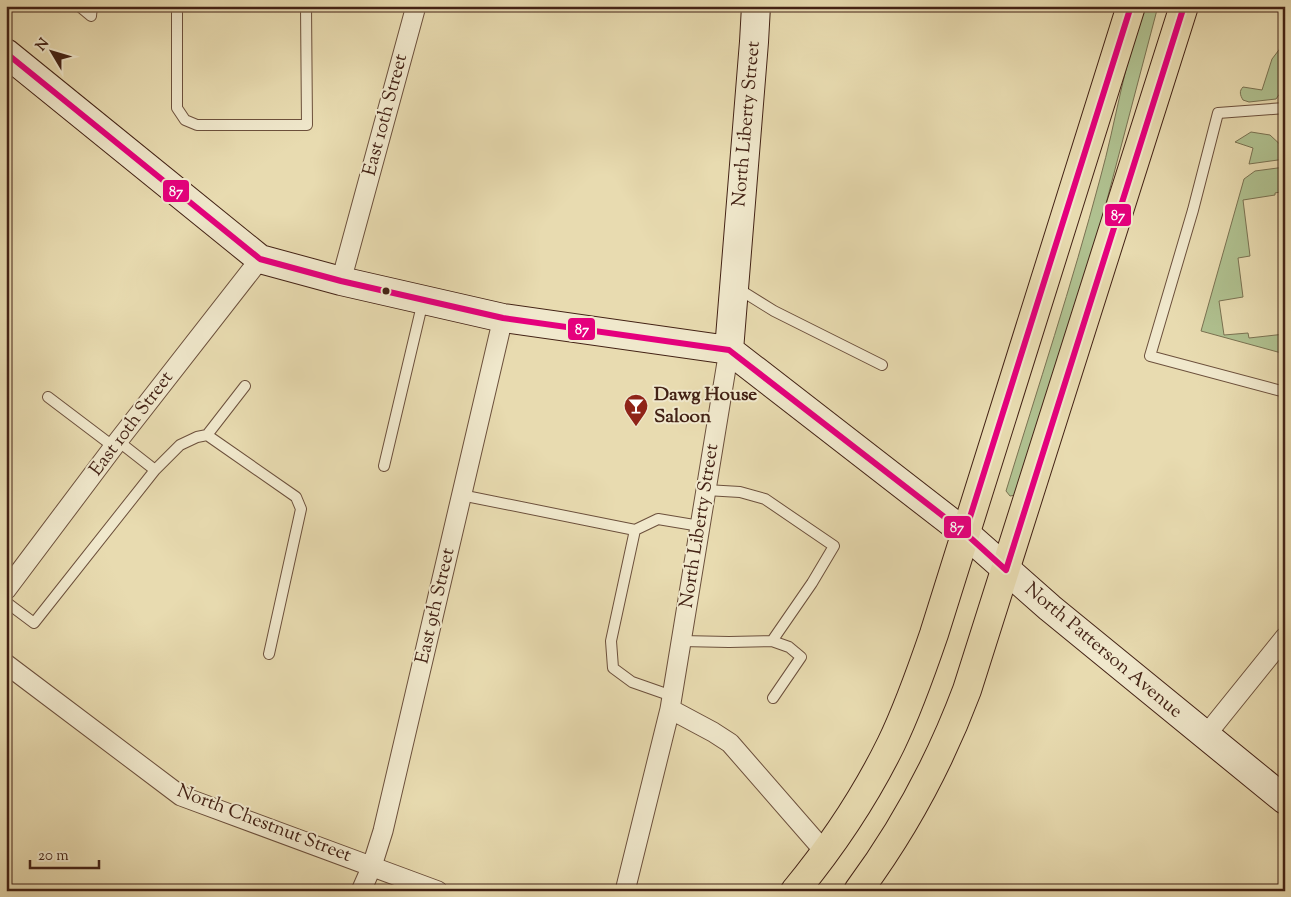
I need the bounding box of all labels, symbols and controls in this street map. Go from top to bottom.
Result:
north arrow [28,28,78,78]
text: N [32,35,55,56]
street label: North Liberty Street [726,40,768,208]
street label: East 10th Street [357,51,415,179]
line badge: 87 [162,179,190,203]
text: 87 [169,183,184,203]
line badge: 87 [1104,203,1132,227]
text: 87 [1111,207,1126,227]
unlabelled marker [381,286,391,296]
line badge: 87 [567,317,596,341]
text: 87 [575,321,590,341]
street label: East 10th Street [84,365,181,482]
place label: Dawg House Saloon [654,382,757,431]
bar icon: Dawg House Saloon [623,393,649,427]
street label: North Liberty Street [674,441,726,610]
line badge: 87 [943,515,972,539]
text: 87 [950,519,965,539]
street label: East 9th Street [410,545,463,667]
street label: North Patterson Avenue [1018,577,1188,725]
street label: North Chestnut Street [173,778,356,870]
scale bar [30,837,99,869]
text: 20 m [38,846,69,867]

